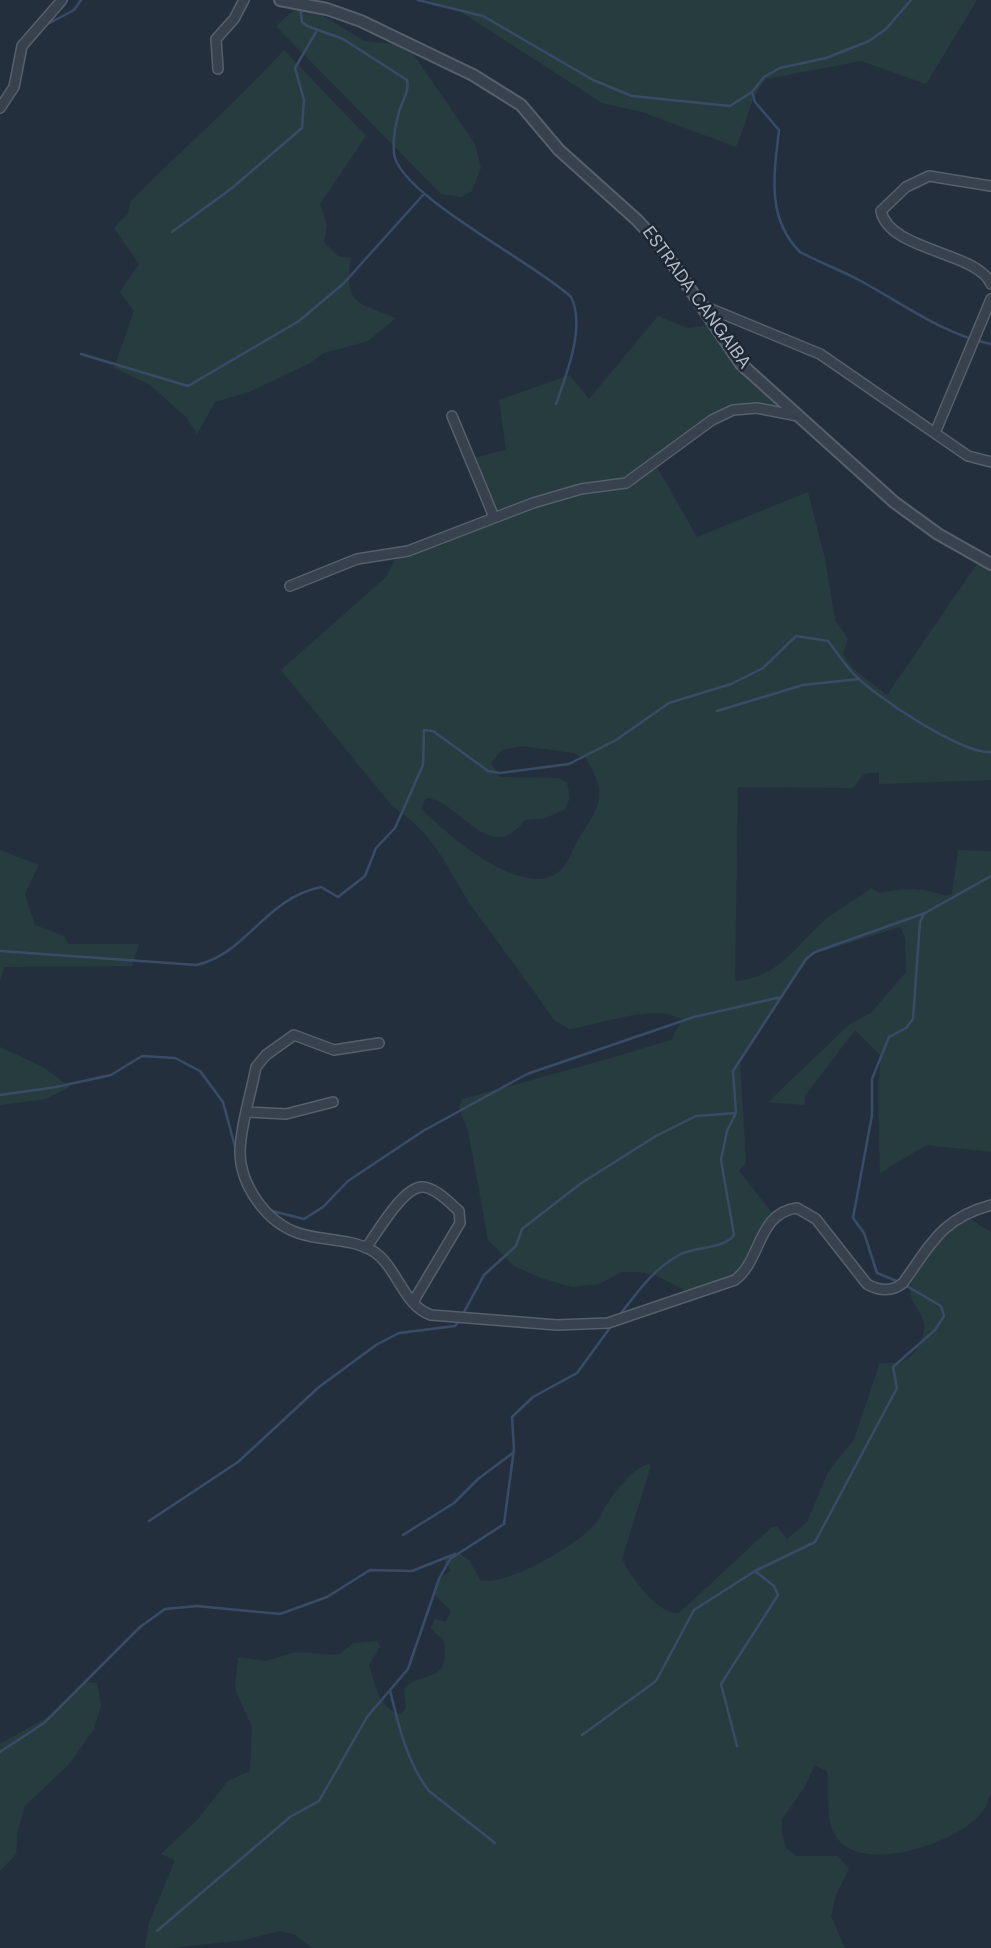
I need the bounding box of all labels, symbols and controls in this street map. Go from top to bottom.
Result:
street label: ESTRADA CANGAIBA [637,223,755,373]

